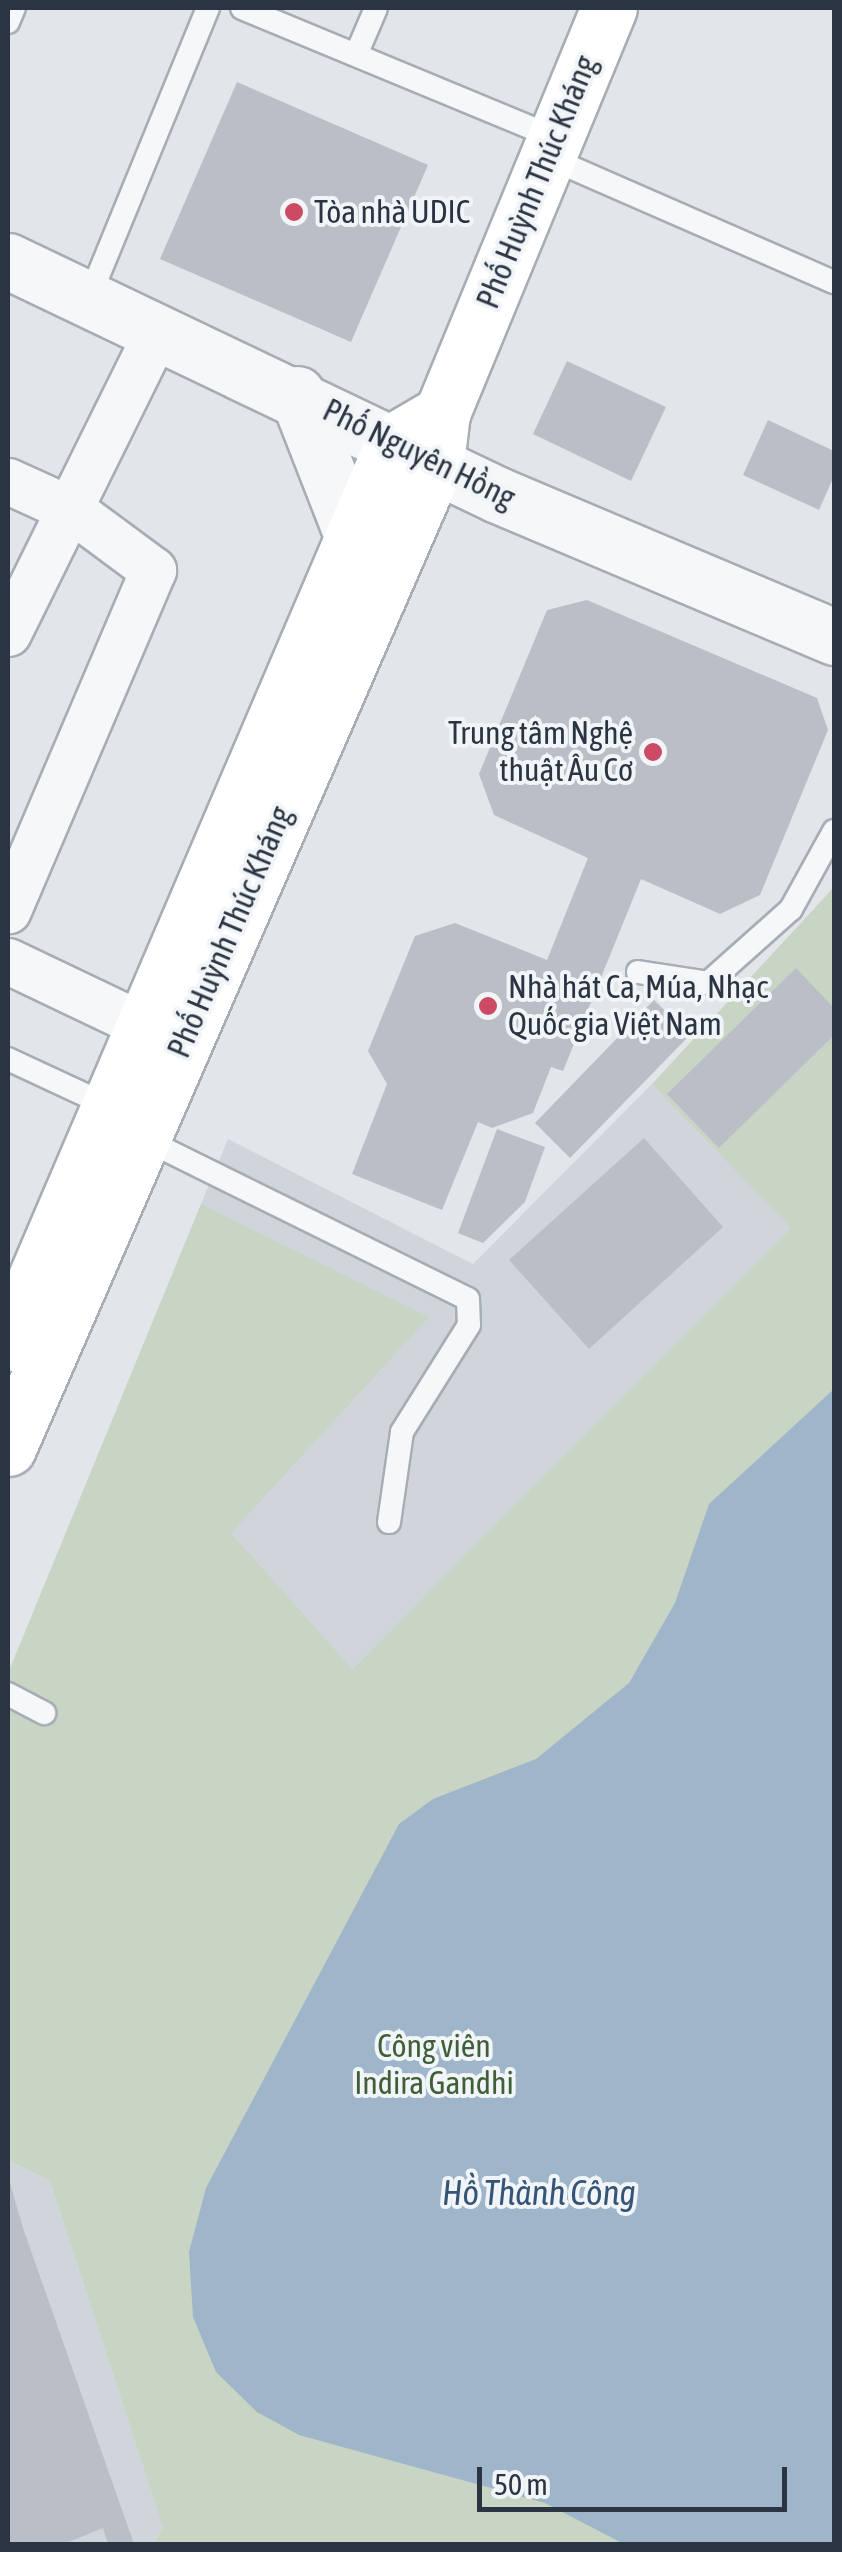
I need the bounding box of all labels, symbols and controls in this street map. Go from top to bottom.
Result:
street label: Phố Huỳnh Thúc Kháng [469,50,605,314]
place label: Tòa nhà UDIC [314,193,470,231]
marker: Tòa nhà UDIC [283,201,305,223]
street label: Phố Nguyên Hồng [317,391,521,517]
place label: Trung tâm Nghệ thuật Âu Cơ [448,715,633,790]
marker: Trung tâm Nghệ thuật Âu Cơ [642,741,664,763]
street label: Phố Huỳnh Thúc Kháng [160,801,300,1063]
place label: Nhà hát Ca, Múa, Nhạc Quốc gia Việt Nam [508,969,768,1044]
marker: Nhà hát Ca, Múa, Nhạc Quốc gia Việt Nam [477,995,499,1017]
park label: Công viên Indira Gandhi [354,2028,514,2103]
water label: Hồ Thành Công [442,2171,636,2213]
scale bar [482,2447,792,2509]
text: 50 m [494,2467,548,2501]

